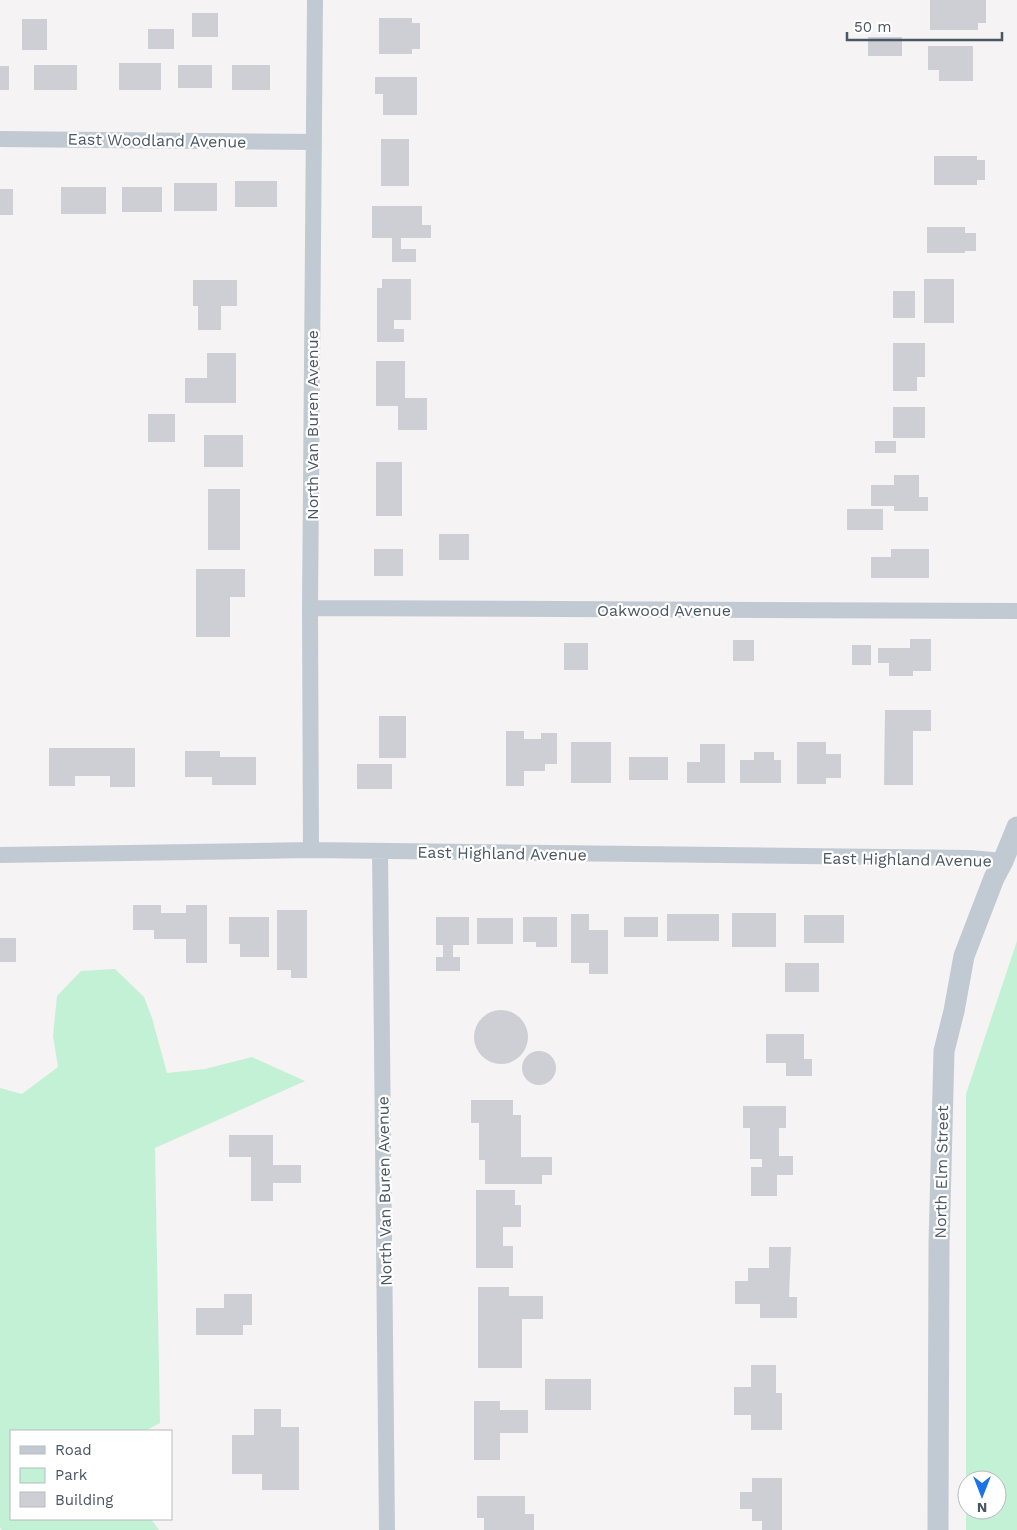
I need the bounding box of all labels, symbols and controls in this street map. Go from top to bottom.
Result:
scale bar [847,10,1002,42]
text: 50 m [854,18,891,36]
street label: East Woodland Avenue [67,129,247,152]
street label: North Van Buren Avenue [303,330,322,520]
street label: Oakwood Avenue [597,601,731,620]
street label: East Highland Avenue [417,843,587,864]
street label: East Highland Avenue [822,849,992,870]
street label: North Van Buren Avenue [373,1096,396,1286]
street label: North Elm Street [931,1105,952,1239]
legend [10,1430,172,1520]
text: Road [55,1441,92,1459]
text: Park [55,1466,88,1484]
north arrow [957,1470,1007,1520]
text: Building [55,1491,113,1509]
text: N [977,1500,987,1516]

